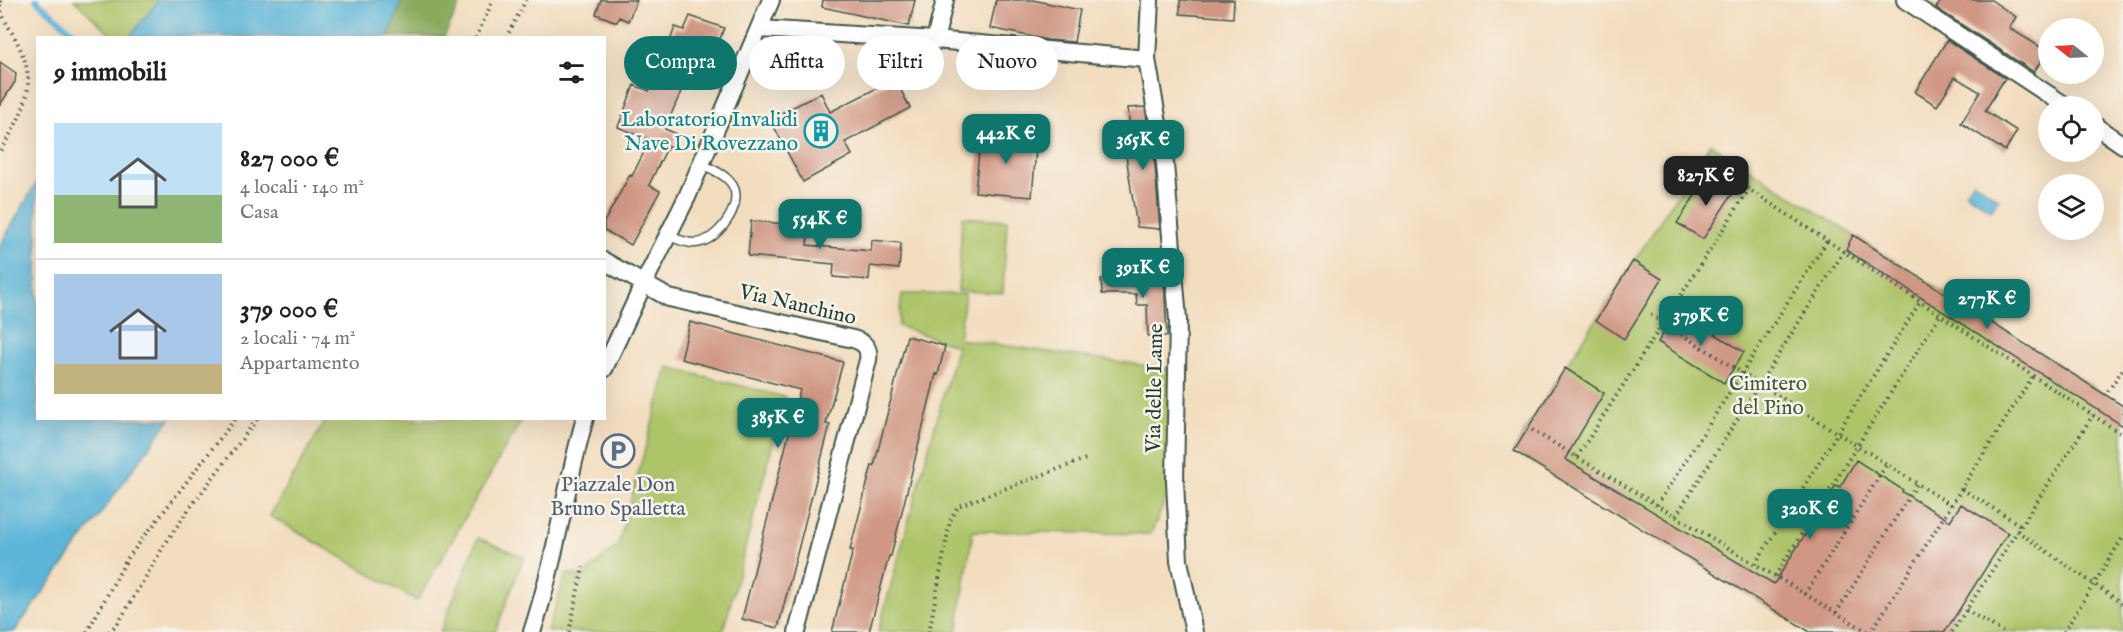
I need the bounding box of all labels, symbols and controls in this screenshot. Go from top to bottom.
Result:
north arrow [2038,18,2104,84]
map controls [2038,18,2104,240]
chip: Compra [624,36,737,90]
chip: Affitta [749,36,845,90]
chip: Filtri [857,36,944,90]
chip: Nuovo [956,36,1058,90]
text: 9 immobili [54,56,167,89]
icon: filters [555,56,588,89]
button: locate [2038,96,2104,162]
place label: Laboratorio Invalidi Nave Di Rovezzano [621,107,798,158]
building icon: Laboratorio Invalidi Nave Di Rovezzano [803,113,839,149]
pin: 442K € [957,114,1055,165]
pin: 365K € [1094,120,1192,171]
text: 442K € [976,121,1036,146]
text: 365K € [1116,127,1170,152]
text: 827 000 € [240,142,339,175]
icon: home [102,147,174,219]
pin: 827K € [1657,156,1755,207]
text: 827K € [1678,163,1734,188]
button: layers [2038,174,2104,240]
text: 4 locali · 140 m² [240,175,364,200]
pin: 554K € [771,199,869,250]
text: Casa [240,200,279,225]
text: 554K € [793,206,847,231]
pin: 391K € [1094,248,1192,299]
text: 391K € [1116,255,1170,280]
street label: Via Nanchino [736,279,859,332]
pin: 277K € [1938,279,2036,330]
text: 277K € [1958,286,2016,311]
text: 379 000 € [240,293,338,326]
pin: 379K € [1652,296,1750,347]
icon: home [102,298,174,370]
text: 379K € [1673,303,1729,328]
street label: Via delle Lame [1141,323,1170,454]
text: 2 locali · 74 m² [240,326,356,351]
text: Appartamento [240,351,359,376]
park label: Cimitero del Pino [1729,371,1807,422]
pin: 385K € [729,398,827,449]
text: 385K € [751,405,805,430]
parking icon: Piazzale Don Bruno Spalletta [600,433,636,469]
place label: Piazzale Don Bruno Spalletta [550,472,687,523]
pin: 320K € [1761,489,1859,540]
text: 320K € [1781,496,1839,521]

